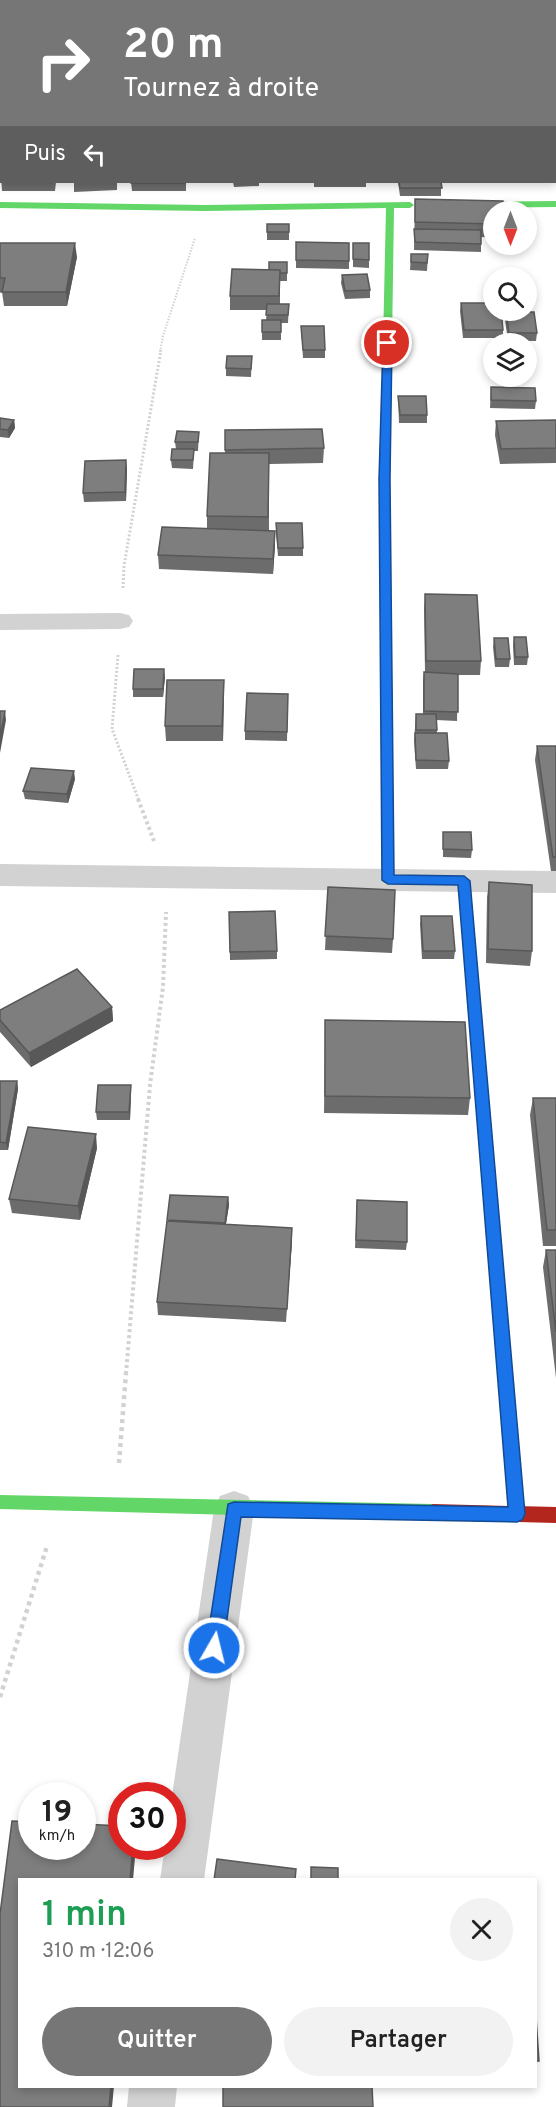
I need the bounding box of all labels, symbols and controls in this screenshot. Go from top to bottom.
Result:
text: 20 m [123,20,224,73]
icon: right [24,24,102,102]
text: Tournez à droite [123,72,319,106]
icon: left [78,138,111,171]
text: Puis [24,141,66,168]
north arrow [483,201,537,255]
map controls [483,201,537,387]
button: search [483,267,537,321]
pin [361,317,412,368]
icon: arrive [370,326,403,359]
button: layers [483,333,537,387]
position arrow [182,1616,246,1680]
speed limit sign: 30 [108,1782,186,1860]
text: 19 [42,1795,72,1832]
text: km/h [39,1827,75,1846]
text: 1 min [42,1893,127,1939]
button: close [450,1898,513,1961]
text: 310 m · 12:06 [42,1939,154,1965]
button: Quitter [42,2007,272,2076]
button: Partager [284,2007,513,2076]

